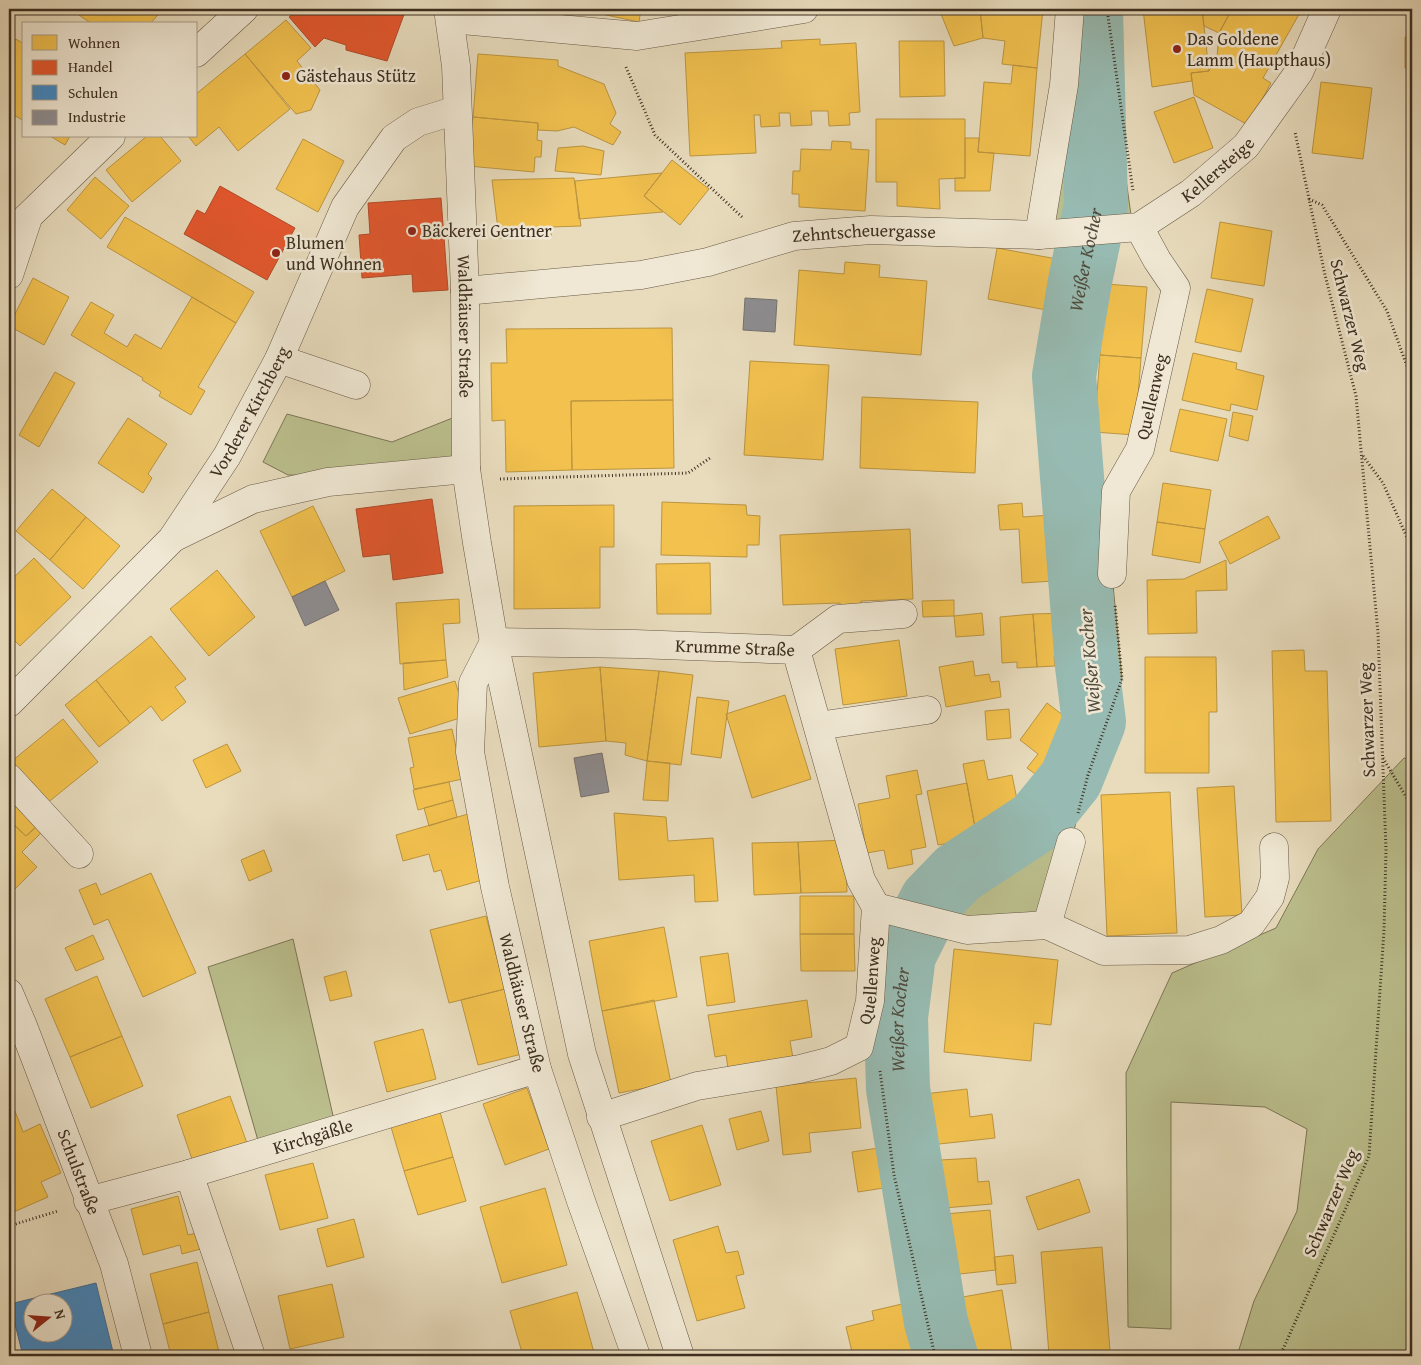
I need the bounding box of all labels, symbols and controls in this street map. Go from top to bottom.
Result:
legend [22,22,198,138]
place label: Das Goldene Lamm (Haupthaus) [1187,25,1331,73]
text: Wohnen [68,32,121,53]
marker: Das Goldene Lamm (Haupthaus) [1171,43,1183,55]
text: Handel [68,56,113,77]
place label: Gästehaus Stütz [296,62,416,89]
marker: Gästehaus Stütz [280,70,292,82]
text: Schulen [68,82,119,103]
text: Industrie [68,106,126,127]
street label: Kellersteige [1176,131,1261,209]
water label: Weißer Kocher [1061,204,1109,314]
street label: Zehntscheuergasse [791,216,936,249]
place label: Bäckerei Gentner [422,217,552,244]
marker: Bäckerei Gentner [406,225,418,237]
place label: Blumen und Wohnen [286,229,382,277]
marker: Blumen und Wohnen [270,247,282,259]
street label: Waldhäuser Straße [451,254,480,398]
street label: Schwarzer Weg [1324,256,1377,374]
street label: Vorderer Kirchberg [202,342,296,483]
street label: Quellenweg [1128,351,1174,442]
water label: Weißer Kocher [1070,606,1108,715]
street label: Krumme Straße [675,632,795,663]
street label: Schwarzer Weg [1351,662,1382,778]
street label: Waldhäuser Straße [492,930,553,1076]
street label: Quellenweg [851,936,887,1027]
water label: Weißer Kocher [882,965,916,1073]
street label: Kirchgäßle [270,1111,356,1161]
street label: Schulstraße [51,1125,108,1218]
street label: Schwarzer Weg [1296,1145,1365,1261]
north arrow [22,1292,72,1342]
text: N [50,1307,72,1322]

